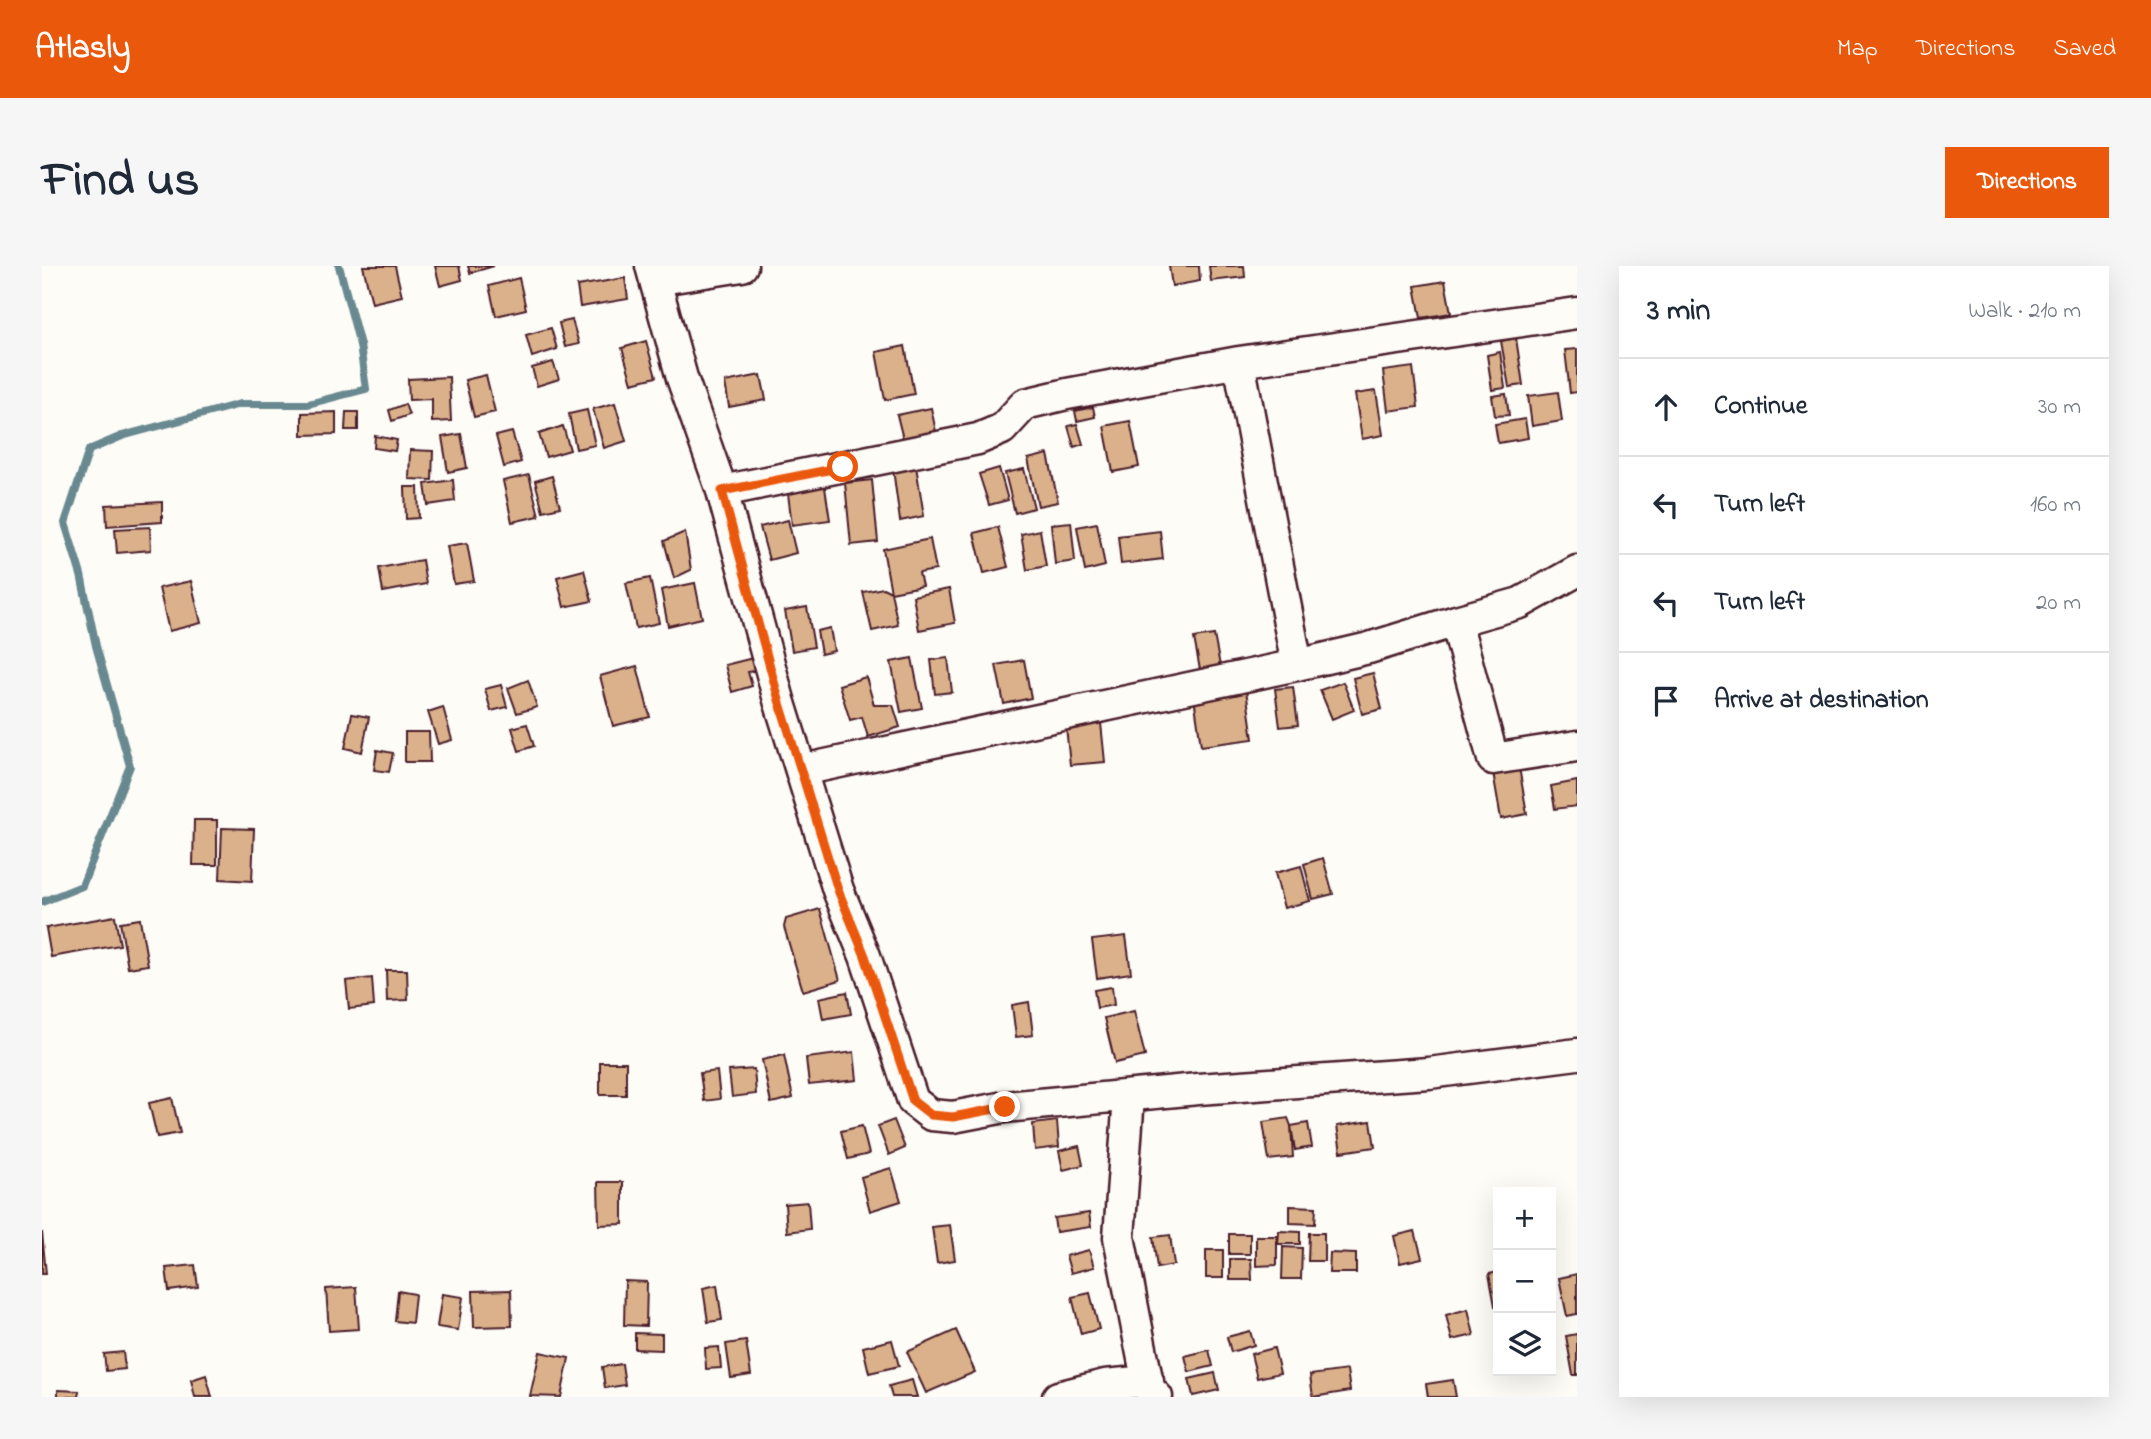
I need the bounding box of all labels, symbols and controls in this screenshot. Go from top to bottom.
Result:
text: Atlasly [35,25,130,73]
text: Map [1837,32,1878,67]
text: Directions [1916,32,2015,67]
text: Saved [2053,32,2116,67]
text: Find us [42,146,199,218]
button: Directions [1945,147,2109,218]
text: 3 min [1647,290,1710,334]
text: Walk · 210 m [1968,295,2081,328]
icon: ahead [1647,388,1685,426]
text: Continue [1714,388,1807,426]
text: 30 m [2038,391,2081,424]
route start [827,451,858,482]
icon: left [1647,486,1685,524]
text: Turn left [1714,486,1805,524]
text: 160 m [2030,489,2081,522]
icon: left [1647,584,1685,622]
text: Turn left [1714,584,1805,622]
text: 20 m [2036,587,2081,620]
icon: arrive [1647,682,1685,720]
text: Arrive at destination [1714,682,1929,720]
route end [989,1091,1020,1122]
map controls [1493,1187,1556,1376]
button: + [1493,1187,1556,1250]
button: − [1493,1250,1556,1313]
button: layers [1493,1313,1556,1376]

